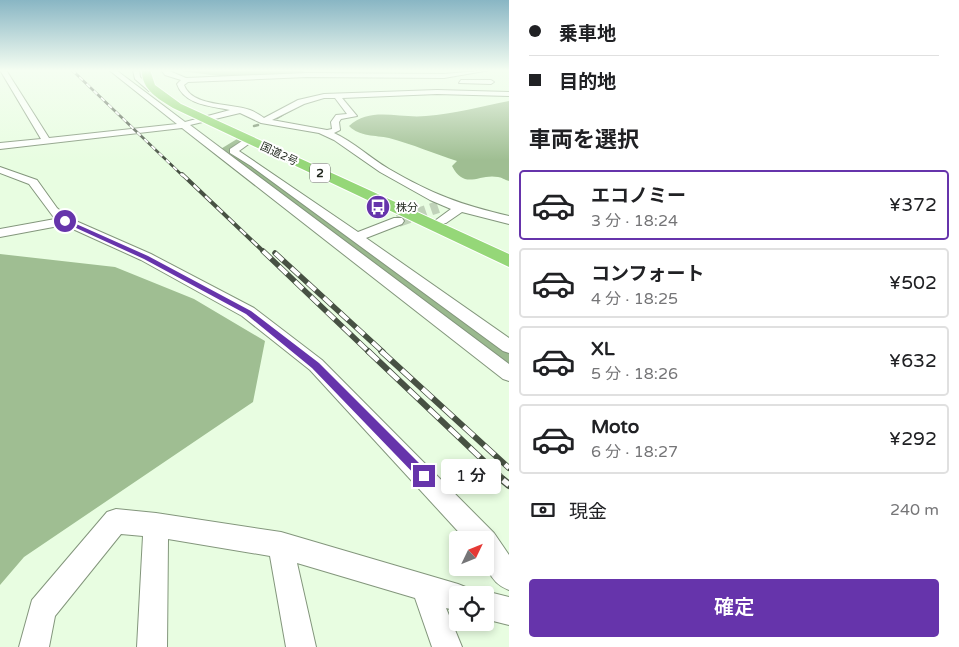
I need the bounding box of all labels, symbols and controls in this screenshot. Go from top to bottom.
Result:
text: 乗車地 [559,23,616,45]
text: 目的地 [559,71,616,93]
text: 車両を選択 [529,127,639,153]
street label: 国道2号 [258,140,300,168]
road number: 2 [310,164,330,182]
icon: car [531,183,576,228]
text: エコノミー [591,185,686,207]
bus stop icon: 株分 [365,194,391,220]
text: ¥372 [889,194,937,216]
place label: 株分 [396,201,418,214]
route start [54,210,76,232]
text: 3 分 · 18:24 [591,211,678,231]
icon: car [531,261,576,306]
text: コンフォート [591,263,704,285]
text: ¥502 [889,272,937,294]
text: 4 分 · 18:25 [591,289,678,309]
text: XL [591,338,615,360]
icon: car [531,339,576,384]
text: ¥632 [889,350,937,372]
text: 5 分 · 18:26 [591,364,678,384]
text: Moto [591,416,639,438]
icon: car [531,417,576,462]
text: ¥292 [889,428,937,450]
text: 6 分 · 18:27 [591,442,678,462]
callout: 1 分 [442,458,502,494]
route end [413,465,435,487]
text: 1 分 [456,466,486,486]
icon: cash [529,496,557,524]
text: 240 m [890,500,939,520]
text: 現金 [569,501,607,523]
north arrow [449,531,494,576]
map controls [449,531,494,631]
button: 確定 [529,579,939,637]
button: locate [449,586,494,631]

